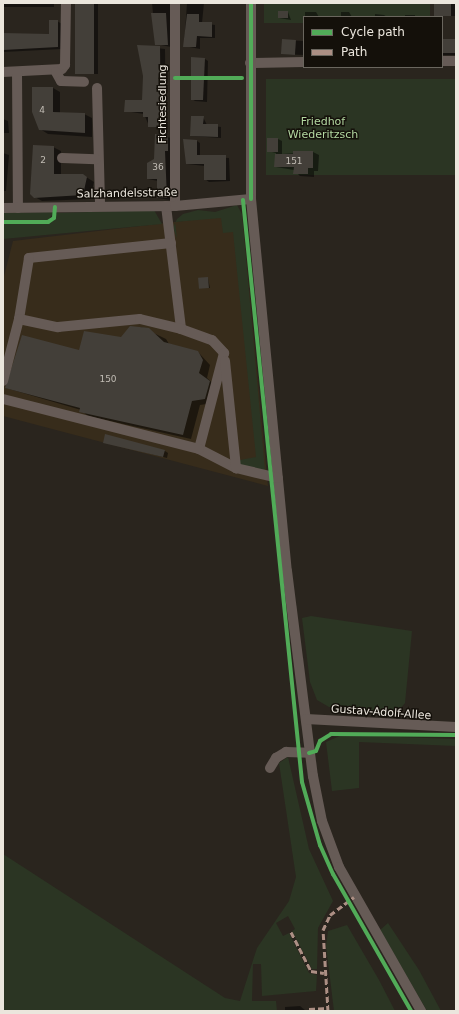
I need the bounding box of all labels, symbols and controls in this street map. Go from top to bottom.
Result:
legend [303,16,443,68]
text: Cycle path [341,25,405,39]
text: Path [341,45,367,59]
street label: Fichtesiedlung [156,64,170,144]
house number: 4 [39,105,45,115]
park label: Friedhof Wiederitzsch [288,116,358,142]
house number: 2 [40,155,46,165]
house number: 151 [285,156,303,166]
house number: 36 [152,162,164,172]
street label: Salzhandelsstraße [77,187,177,201]
house number: 150 [99,374,117,384]
street label: Gustav-Adolf-Allee [330,703,432,723]

